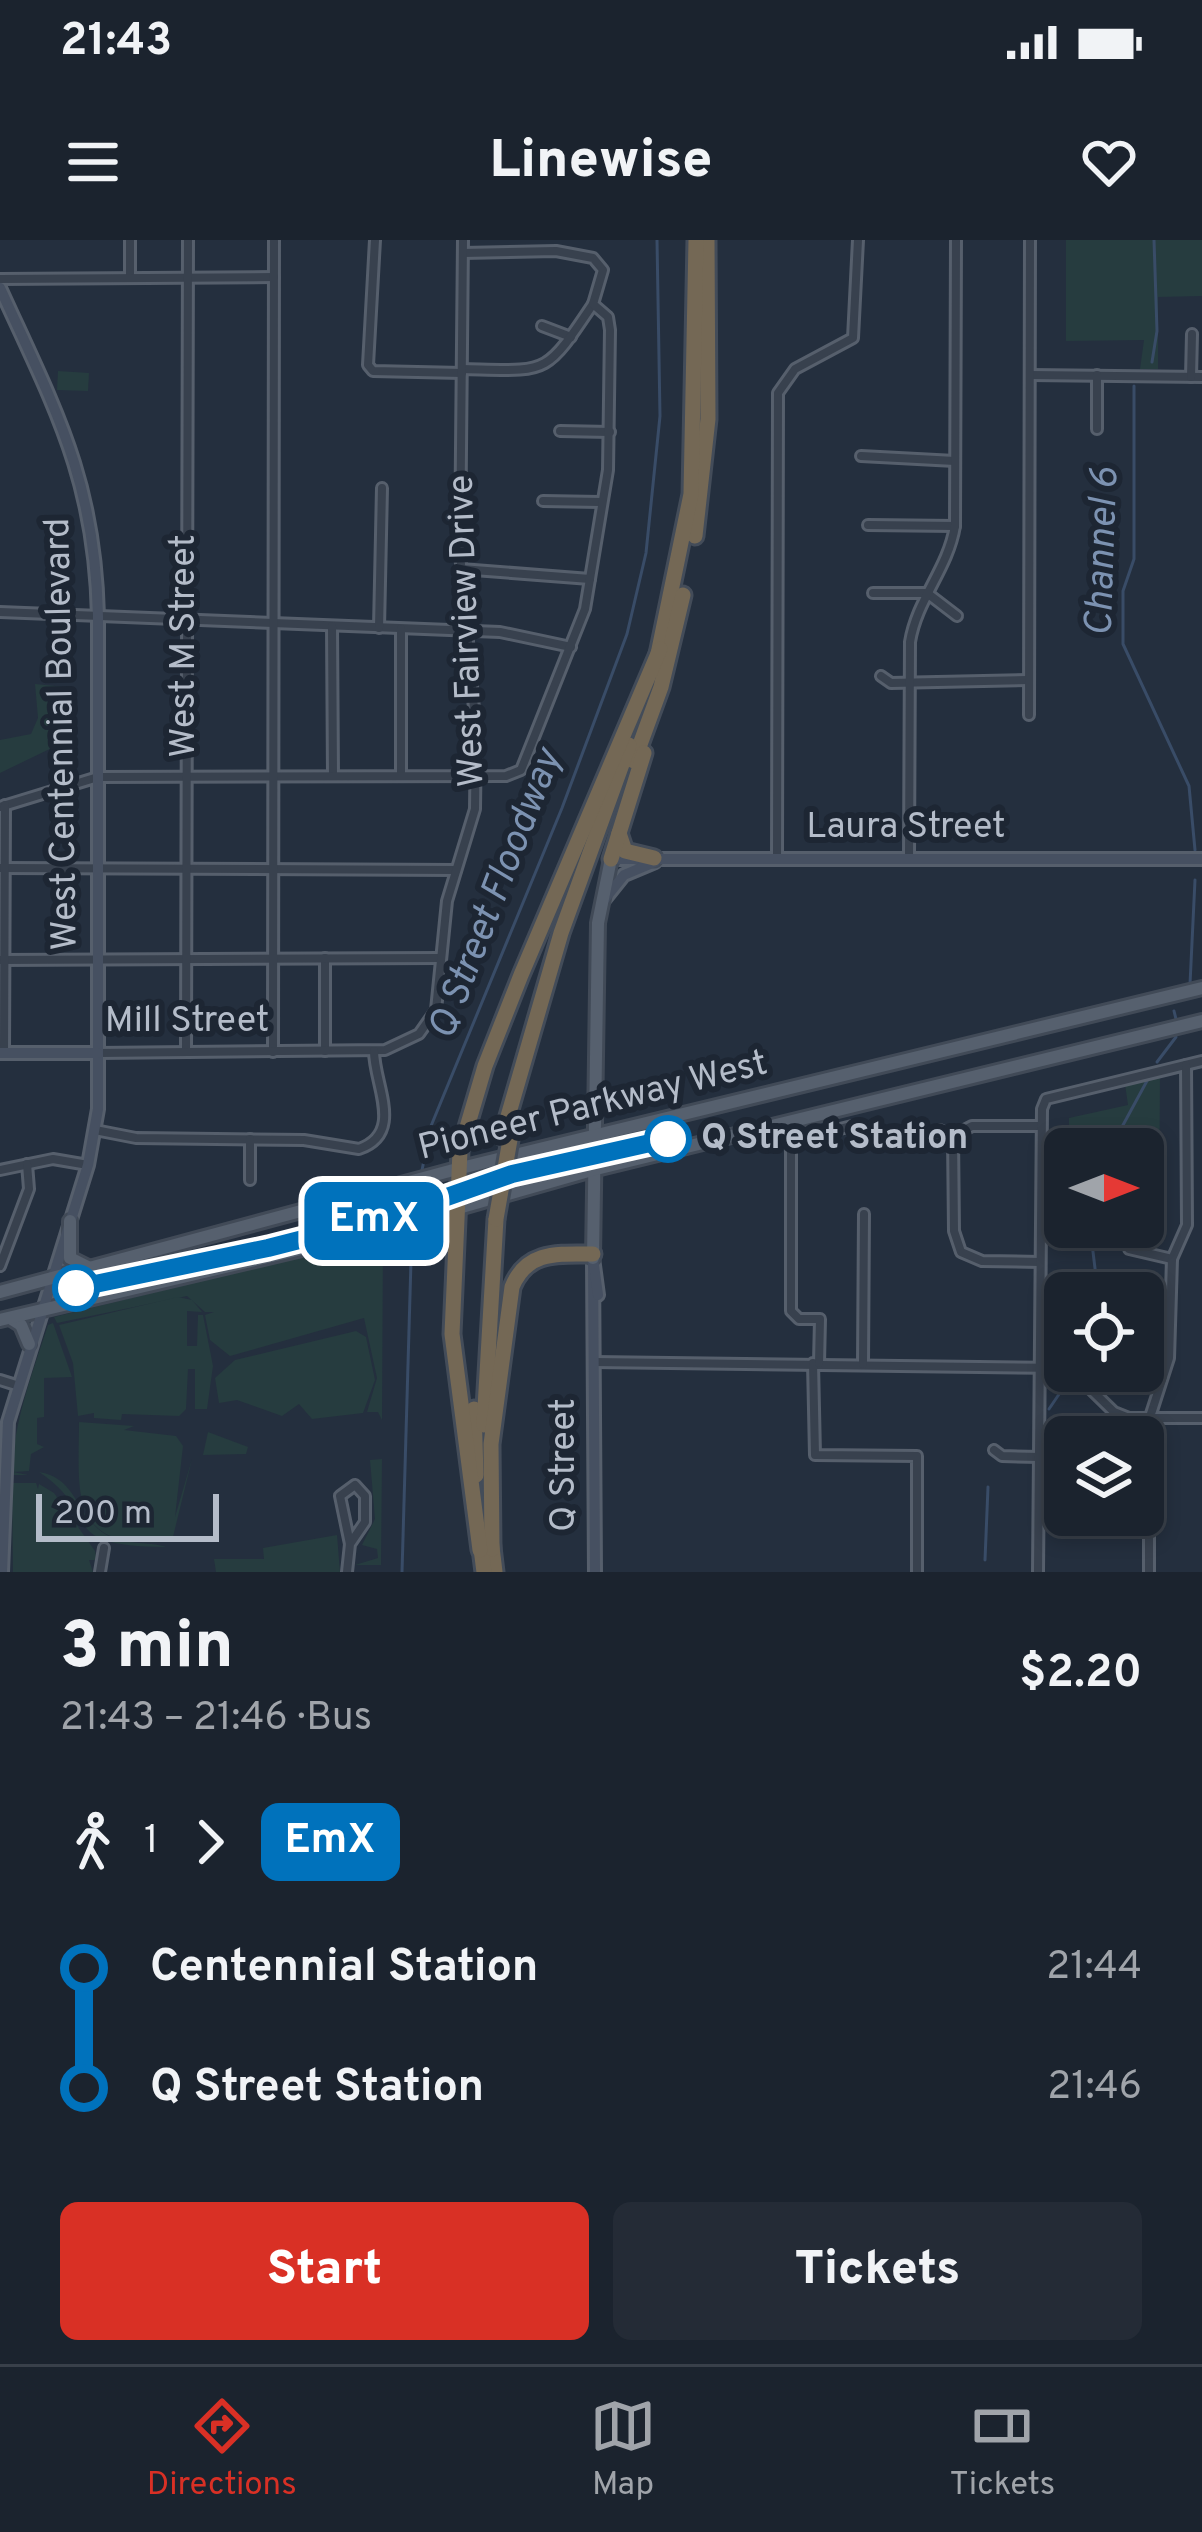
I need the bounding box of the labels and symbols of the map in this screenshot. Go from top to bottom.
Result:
water label: Channel 6 [1077,467,1131,637]
street label: West Fairview Drive [440,474,496,788]
street label: West Centennial Boulevard [36,517,90,951]
street label: West M Street [162,534,208,758]
water label: Q Street Floodway [419,740,576,1047]
street label: Laura Street [806,805,1006,851]
street label: Mill Street [105,999,269,1045]
street label: Pioneer Parkway West [414,1041,772,1173]
place label: Q Street Station [701,1116,968,1162]
marker: Q Street Station [646,1117,690,1161]
north arrow [1044,1128,1164,1248]
line badge: EmX [305,1182,443,1260]
unlabelled marker [54,1266,98,1310]
street label: Q Street [542,1398,588,1532]
scale bar [36,1488,219,1541]

